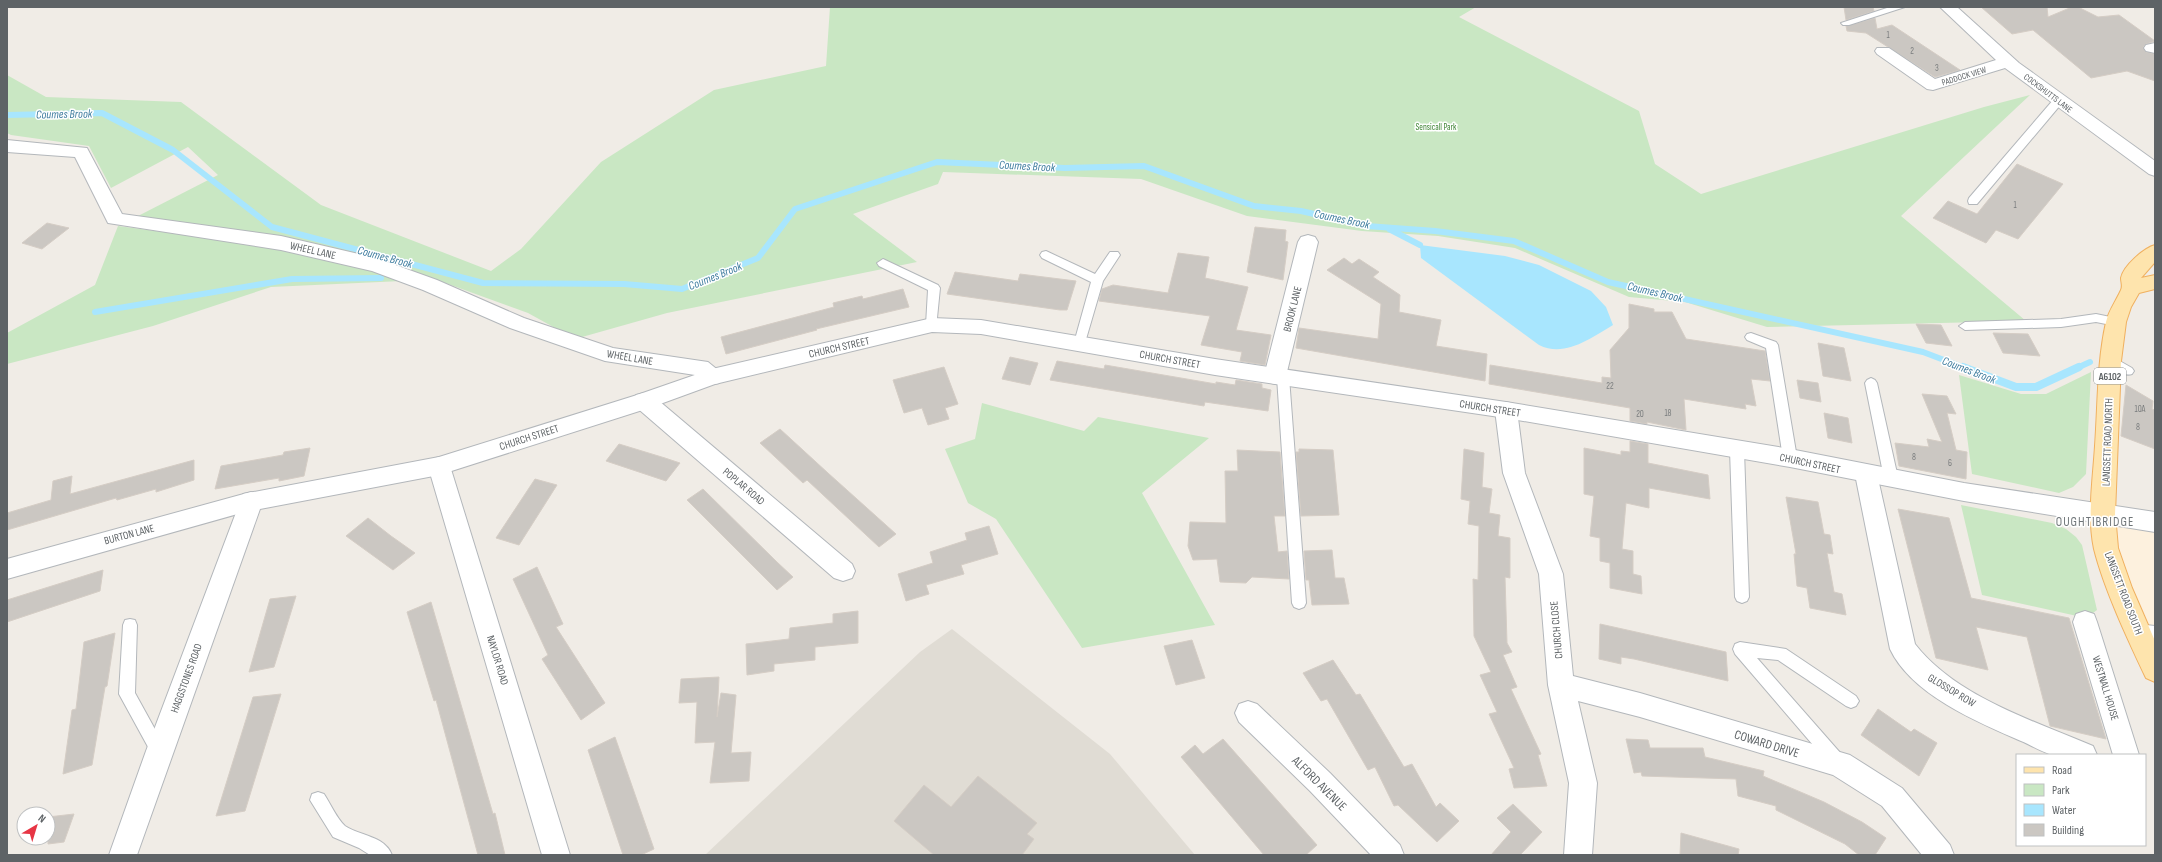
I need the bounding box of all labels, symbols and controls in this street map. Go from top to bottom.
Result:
house number: 1 [1886,30,1890,41]
house number: 2 [1910,46,1914,57]
house number: 3 [1935,63,1939,74]
street label: PADDOCK VIEW [1941,64,1988,88]
street label: COCKSHUTTS LANE [2021,71,2074,115]
water label: Coumes Brook [36,107,93,122]
park label: Sensicall Park [1415,122,1457,133]
water label: Coumes Brook [998,158,1056,175]
house number: 1 [2013,200,2017,211]
water label: Coumes Brook [1313,206,1372,233]
street label: WHEEL LANE [289,239,337,262]
water label: Coumes Brook [356,243,415,272]
water label: Coumes Brook [686,259,745,294]
water label: Coumes Brook [1626,279,1685,306]
street label: BROOK LANE [1281,285,1304,333]
street label: CHURCH STREET [808,334,871,361]
street label: WHEEL LANE [606,347,654,368]
street label: CHURCH STREET [1138,348,1202,371]
water label: Coumes Brook [1940,353,1998,388]
road number: A6102 [2094,368,2126,384]
house number: 22 [1606,381,1614,392]
street label: CHURCH STREET [1458,397,1522,420]
street label: LANGSETT ROAD NORTH [2099,398,2116,486]
house number: 10A [2135,404,2146,415]
house number: 18 [1664,408,1672,419]
house number: 20 [1636,409,1644,420]
street label: CHURCH STREET [498,422,561,453]
house number: 8 [2136,422,2140,433]
street label: CHURCH STREET [1778,451,1842,476]
house number: 8 [1912,452,1916,463]
house number: 6 [1948,458,1952,469]
street label: POPLAR ROAD [720,465,767,508]
district label: OUGHTIBRIDGE [2056,514,2134,530]
street label: BURTON LANE [103,522,156,547]
street label: LANGSETT ROAD SOUTH [2102,550,2145,636]
street label: CHURCH CLOSE [1548,601,1565,659]
street label: NAYLOR ROAD [484,634,511,686]
street label: HAGGSTONES ROAD [168,642,205,715]
street label: WESTNALL HOUSE [2090,654,2121,722]
street label: GLOSSOP ROW [1926,671,1978,710]
street label: COWARD DRIVE [1732,727,1801,761]
street label: ALFORD AVENUE [1288,752,1350,814]
legend [2016,754,2146,846]
text: Road [2052,763,2072,778]
text: Park [2052,783,2070,798]
text: Water [2052,803,2076,818]
north arrow [16,806,56,846]
text: N [36,812,48,826]
text: Building [2052,823,2084,838]

